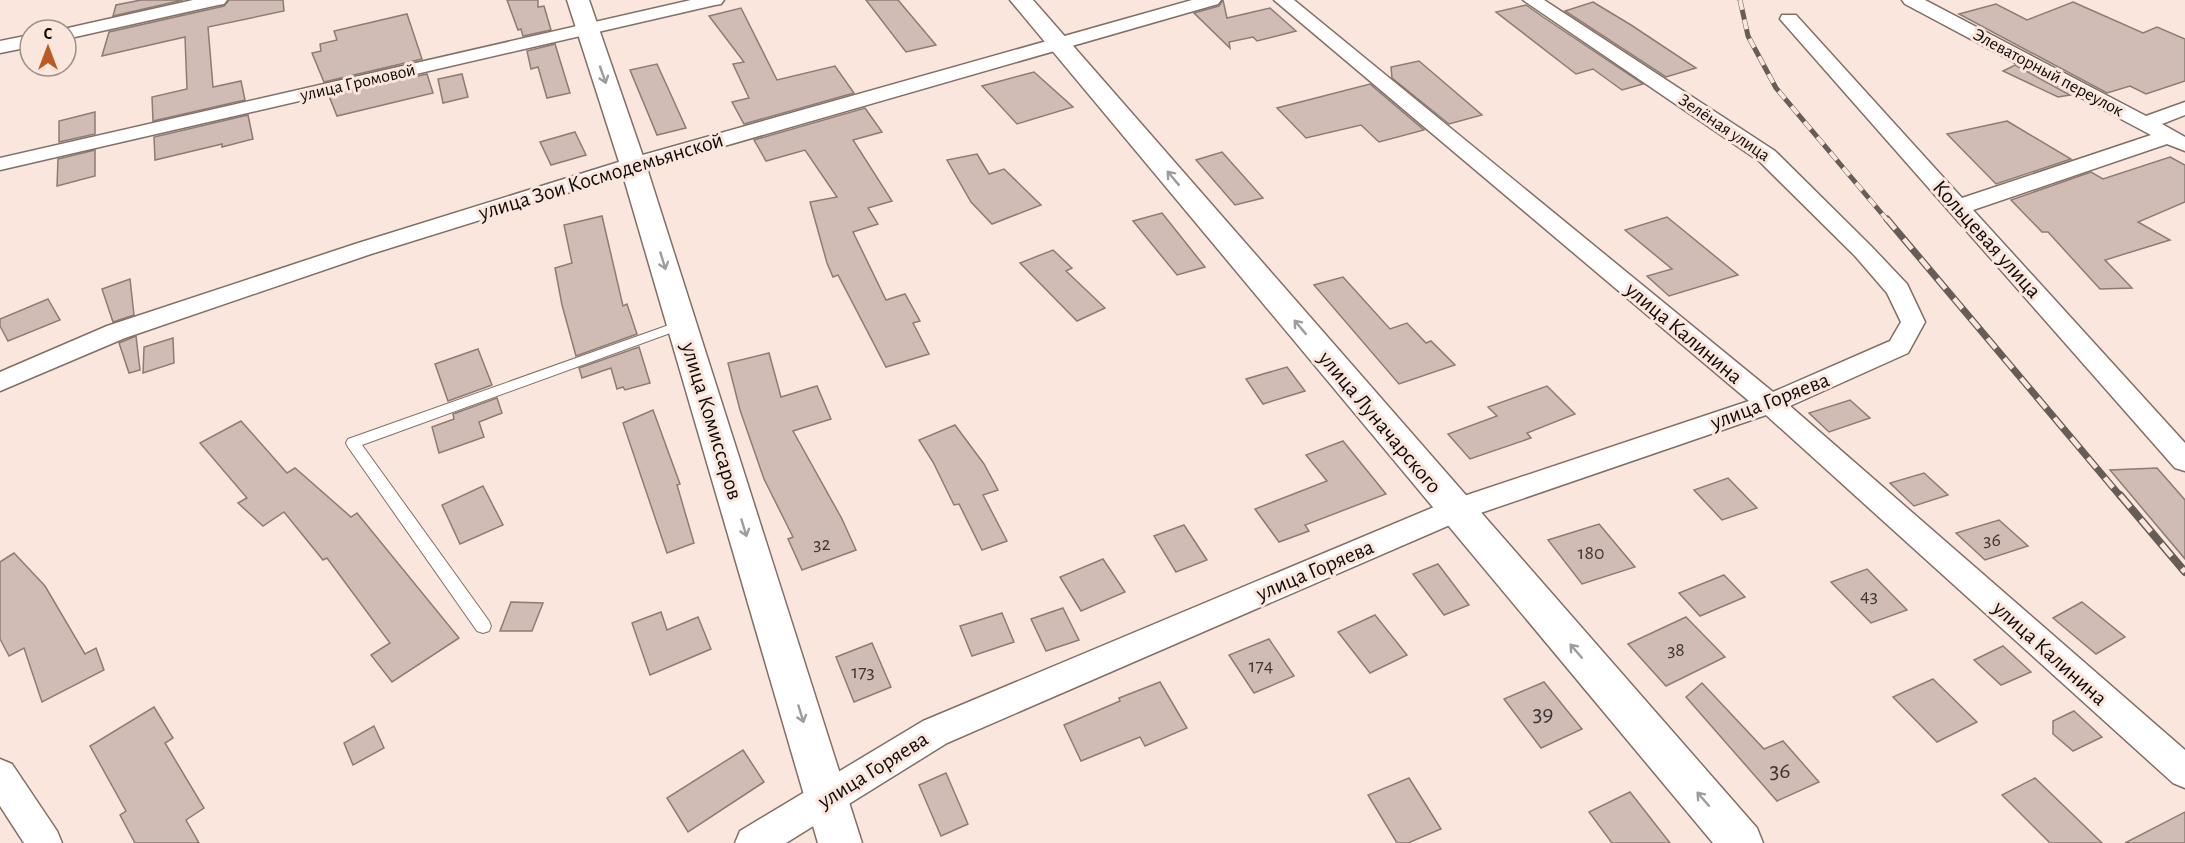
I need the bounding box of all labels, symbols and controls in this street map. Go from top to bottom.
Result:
north arrow [18,18,78,78]
text: С [44,26,53,42]
street label: Элеваторный переулок [1970,26,2127,121]
street label: улица Громовой [298,61,417,105]
one-way arrow [598,65,609,84]
street label: Зелёная улица [1675,91,1773,165]
street label: улица Зои Космодемьянской [475,128,726,224]
one-way arrow [1166,171,1180,186]
street label: Кольцевая улица [1929,176,2045,302]
one-way arrow [658,251,669,270]
street label: улица Калинина [1621,277,1747,388]
one-way arrow [1293,319,1306,335]
street label: улица Комиссаров [677,339,746,502]
street label: улица Луначарского [1314,346,1446,497]
street label: улица Горяева [1707,368,1832,434]
one-way arrow [739,518,750,537]
house number: 36 [1983,530,2001,550]
house number: 32 [813,534,831,554]
street label: улица Горяева [1252,535,1377,605]
house number: 180 [1578,543,1604,563]
house number: 43 [1860,586,1878,606]
street label: улица Калинина [1988,596,2111,710]
house number: 38 [1667,640,1685,660]
one-way arrow [1569,644,1583,659]
house number: 174 [1249,656,1273,676]
house number: 173 [851,662,875,682]
house number: 39 [1532,702,1554,726]
one-way arrow [796,704,807,723]
street label: улица Горяева [813,727,932,813]
house number: 36 [1769,759,1791,783]
one-way arrow [1696,792,1710,807]

